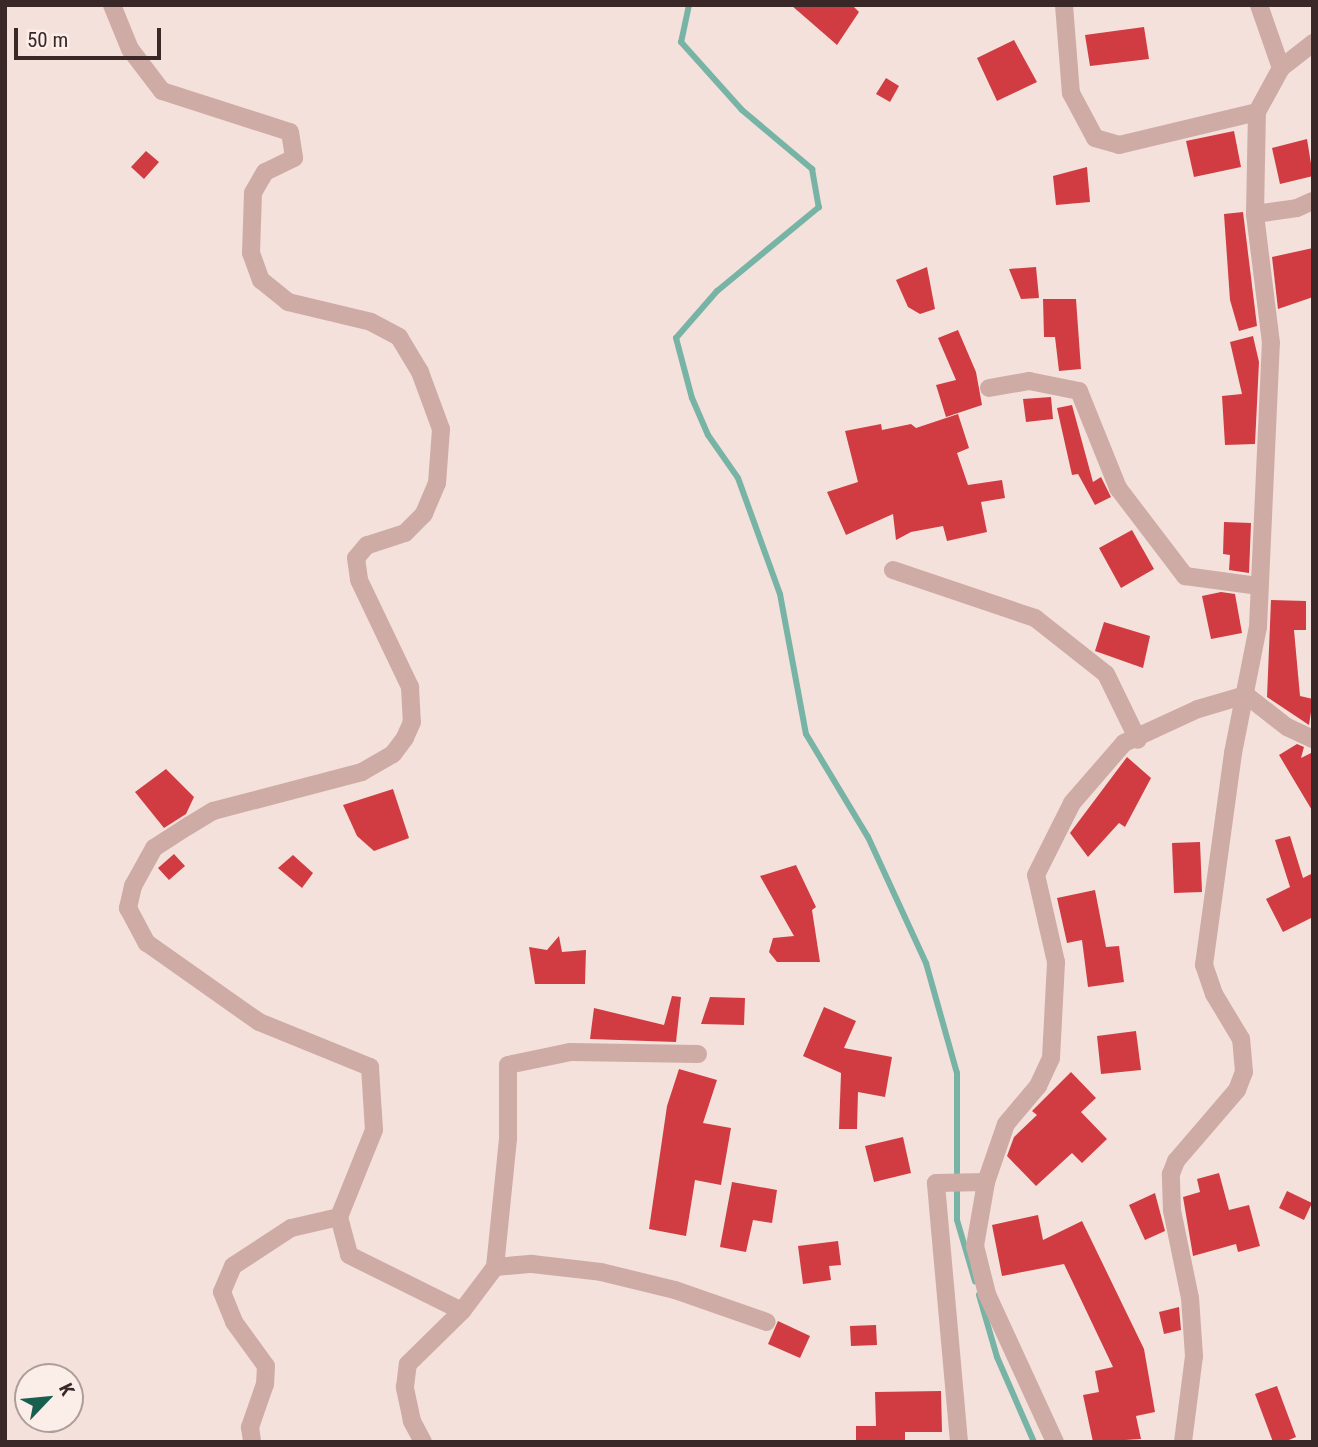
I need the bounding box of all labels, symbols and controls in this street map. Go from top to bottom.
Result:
scale bar [18,14,164,58]
text: 50 m [27,28,68,52]
north arrow [14,1363,84,1433]
text: K [54,1380,79,1399]

